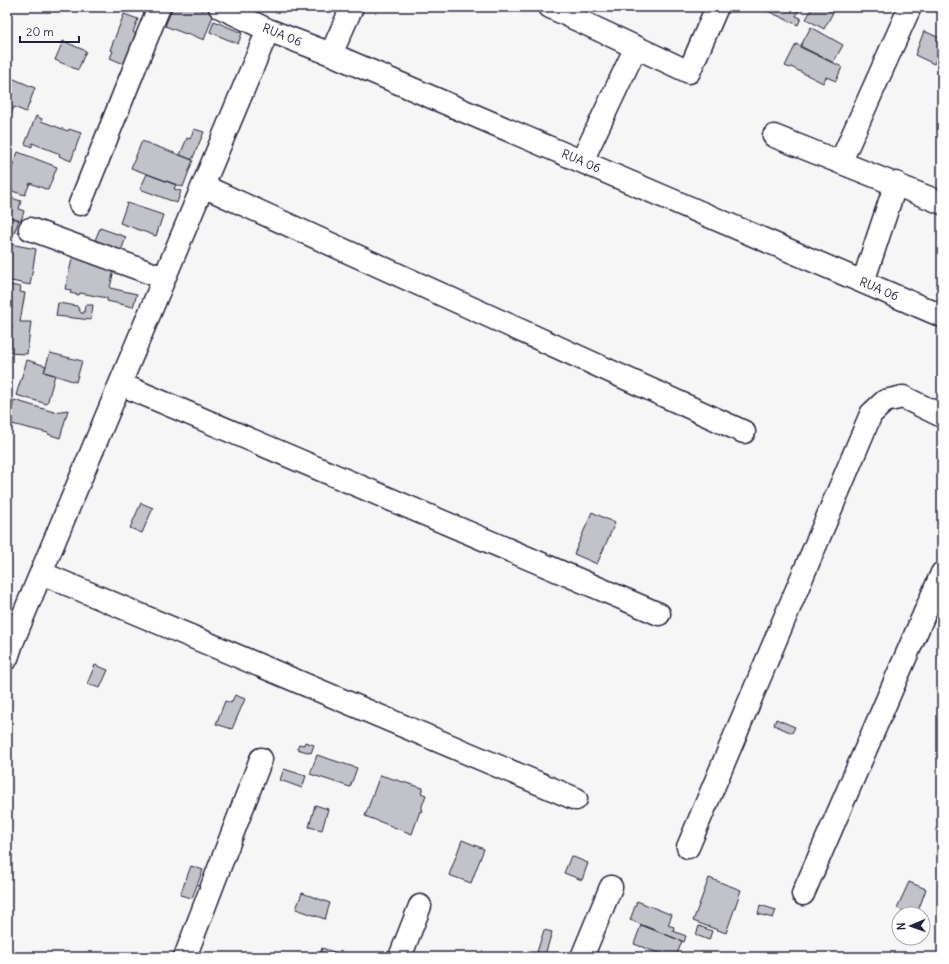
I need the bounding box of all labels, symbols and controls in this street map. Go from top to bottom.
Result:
scale bar [20,18,79,44]
street label: RUA 06 [260,20,304,49]
text: 20 m [26,24,54,39]
street label: RUA 06 [559,146,603,176]
street label: RUA 06 [857,274,901,304]
north arrow [891,906,931,946]
text: N [894,922,908,930]

